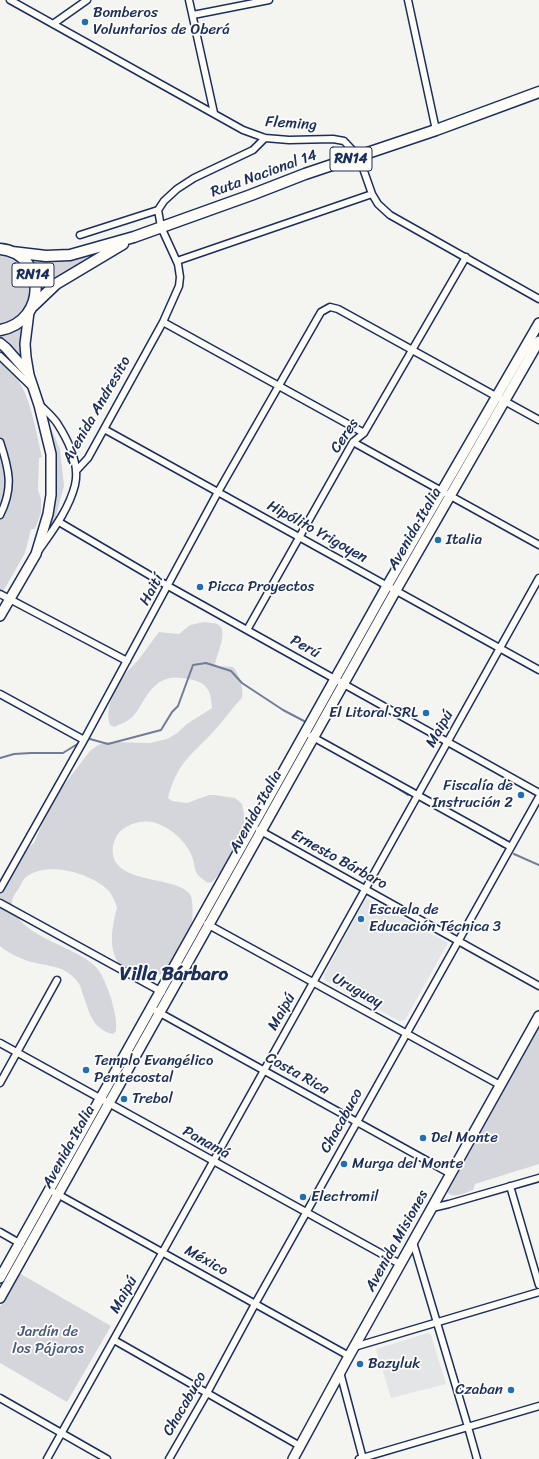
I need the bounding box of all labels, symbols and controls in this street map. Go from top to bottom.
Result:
place label: Bomberos Voluntarios de Oberá [93,4,230,39]
marker: Bomberos Voluntarios de Oberá [80,17,90,27]
street label: Fleming [265,113,317,135]
street label: Ruta Nacional 14 [208,146,320,202]
road number: RN14 [330,147,372,171]
road number: RN14 [12,263,54,287]
street label: Avenida Andresito [59,353,135,467]
street label: Ceres [327,415,363,457]
street label: Avenida Italia [384,485,446,573]
street label: Hipólito Yrigoyen [264,497,370,567]
place label: Italia [446,531,482,549]
marker: Italia [433,535,443,545]
street label: Haití [136,571,168,609]
place label: Picca Proyectos [208,578,314,596]
marker: Picca Proyectos [195,582,205,592]
street label: Perú [287,632,323,662]
place label: El Litoral SRL [329,704,418,722]
street label: Maipú [422,707,458,751]
marker: El Litoral SRL [421,708,431,718]
street label: Avenida Italia [226,767,286,857]
place label: Fiscalía de Instrución 2 [432,777,513,812]
marker: Fiscalía de Instrución 2 [516,790,526,800]
street label: Ernesto Bárbaro [288,826,390,894]
place label: Escuela de Educación Técnica 3 [369,901,501,936]
marker: Escuela de Educación Técnica 3 [356,914,366,924]
district label: Villa Bárbaro [120,964,228,986]
street label: Uruguay [329,970,385,1012]
street label: Maipú [264,990,300,1034]
street label: Costa Rica [262,1049,332,1099]
place label: Templo Evangélico Pentecostal [94,1052,213,1087]
marker: Templo Evangélico Pentecostal [81,1065,91,1075]
street label: Chacabuco [317,1086,367,1156]
place label: Trebol [132,1090,173,1108]
marker: Trebol [119,1094,129,1104]
street label: Avenida Italia [39,1102,99,1192]
street label: Panamá [179,1123,233,1163]
place label: Del Monte [431,1129,498,1147]
marker: Del Monte [418,1133,428,1143]
place label: Murga del Monte [352,1155,463,1173]
marker: Murga del Monte [339,1159,349,1169]
street label: Avenida Misiones [362,1187,432,1295]
place label: Electromil [311,1188,379,1206]
marker: Electromil [298,1192,308,1202]
street label: México [181,1242,231,1280]
street label: Maipú [106,1273,142,1317]
park label: Jardín de los Pájaros [12,1323,84,1358]
place label: Bazyluk [368,1355,420,1373]
marker: Bazyluk [355,1359,365,1369]
street label: Chacabuco [159,1369,211,1439]
place label: Czaban [455,1381,503,1399]
marker: Czaban [506,1385,516,1395]

